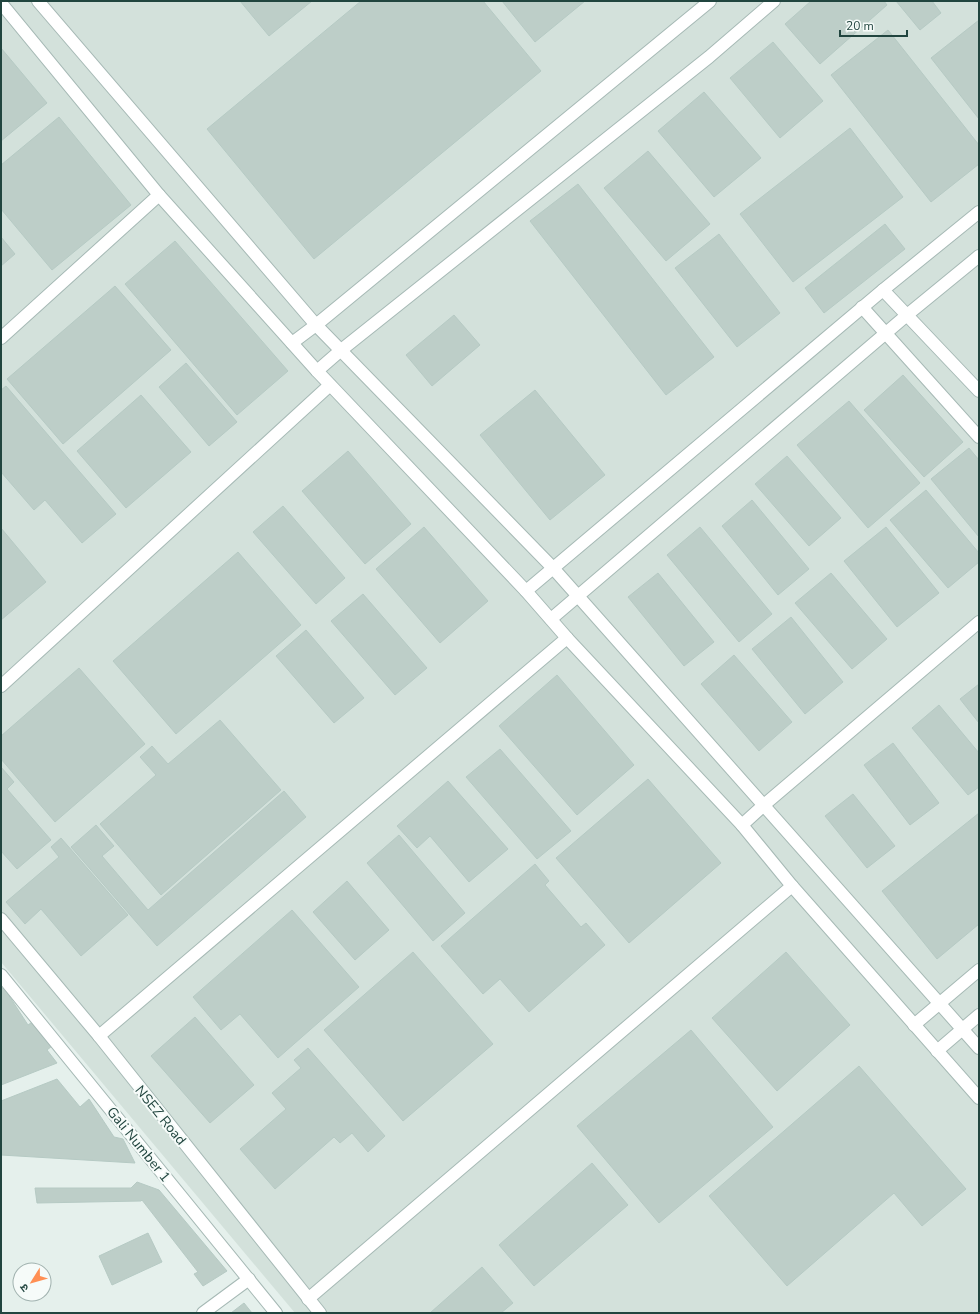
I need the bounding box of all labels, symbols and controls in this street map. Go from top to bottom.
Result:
scale bar [840,12,907,38]
text: 20 m [846,18,874,34]
street label: NSEZ Road [131,1082,191,1149]
street label: Gali Number 1 [102,1103,175,1186]
north arrow [12,1262,52,1302]
text: उ [16,1280,32,1295]

